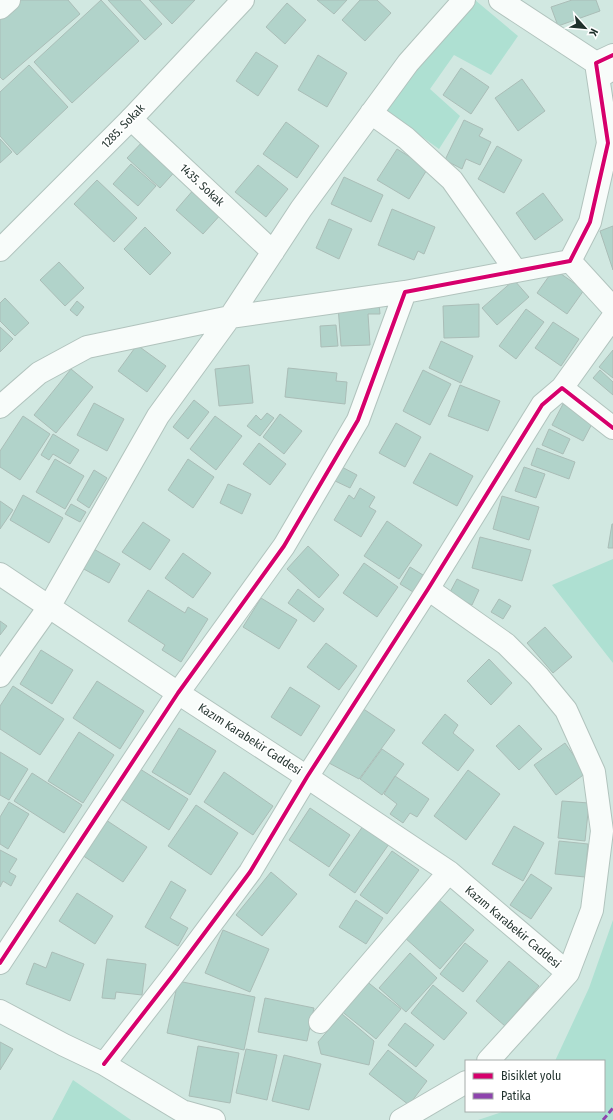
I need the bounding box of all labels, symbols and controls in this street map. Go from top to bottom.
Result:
north arrow [565,8,605,48]
text: K [586,27,601,39]
street label: 1285. Sokak [99,101,148,151]
street label: 1435. Sokak [177,161,227,209]
street label: Kazım Karabekir Caddesi [196,700,304,778]
street label: Kazım Karabekir Caddesi [462,883,564,971]
legend [465,1060,605,1112]
text: Bisiklet yolu [501,1069,561,1083]
text: Patika [501,1089,531,1103]

